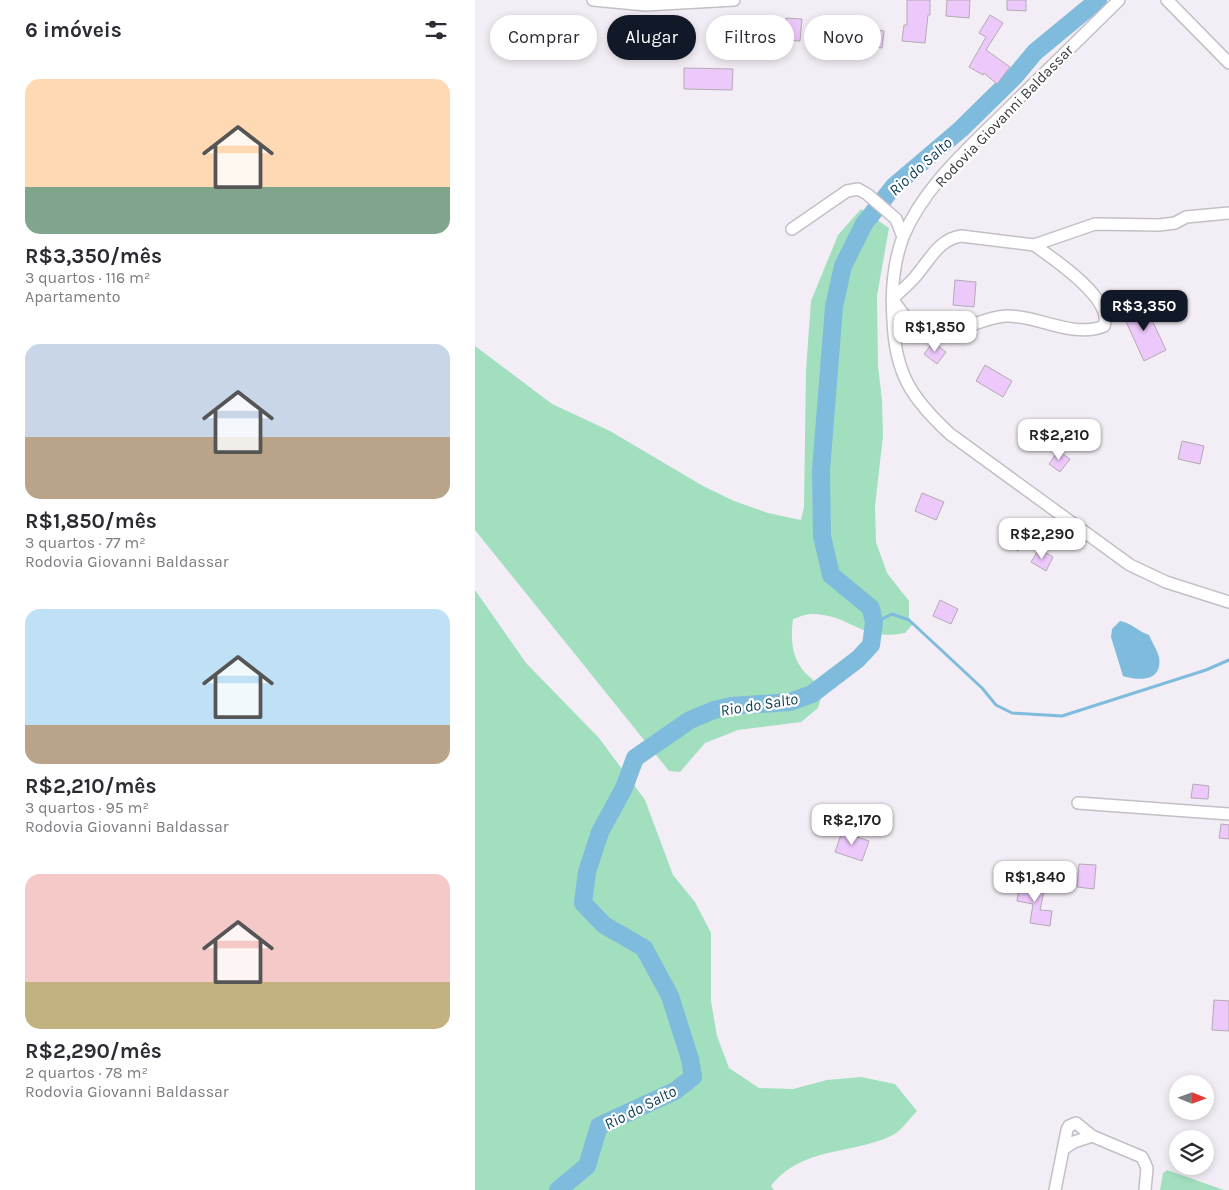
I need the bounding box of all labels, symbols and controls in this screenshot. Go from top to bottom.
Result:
chip: Comprar [490,15,597,60]
chip: Alugar [607,15,696,60]
chip: Filtros [706,15,794,60]
chip: Novo [804,15,881,60]
icon: filters [422,16,450,44]
text: 6 imóveis [25,18,122,42]
street label: Rodovia Giovanni Baldassar [931,41,1077,191]
icon: home [193,112,283,202]
water label: Rio do Salto [885,133,956,200]
text: R$3,350/mês [25,244,162,268]
text: 3 quartos · 116 m² [25,268,150,287]
text: Apartamento [25,287,121,306]
pin: R$3,350 [1098,290,1190,332]
text: R$3,350 [1112,296,1176,315]
pin: R$1,850 [889,310,981,353]
text: R$1,850 [905,317,965,336]
icon: home [193,377,283,467]
pin: R$2,210 [1013,418,1105,461]
text: R$2,210 [1029,425,1089,444]
text: R$1,850/mês [25,509,157,533]
pin: R$2,290 [996,518,1088,560]
text: R$2,290 [1010,524,1074,543]
text: 3 quartos · 77 m² [25,533,146,552]
text: Rodovia Giovanni Baldassar [25,552,229,571]
icon: home [193,642,283,732]
water label: Rio do Salto [719,689,799,720]
text: R$2,210/mês [25,774,157,798]
text: 3 quartos · 95 m² [25,798,149,817]
pin: R$2,170 [806,804,898,846]
text: R$2,170 [823,810,881,829]
text: Rodovia Giovanni Baldassar [25,817,229,836]
pin: R$1,840 [989,860,1081,903]
text: R$1,840 [1004,867,1066,886]
icon: home [193,907,283,997]
text: R$2,290/mês [25,1039,162,1063]
text: 2 quartos · 78 m² [25,1063,148,1082]
north arrow [1169,1075,1214,1120]
map controls [1169,1075,1214,1175]
water label: Rio do Salto [601,1081,680,1134]
text: Rodovia Giovanni Baldassar [25,1082,229,1101]
button: layers [1169,1130,1214,1175]

